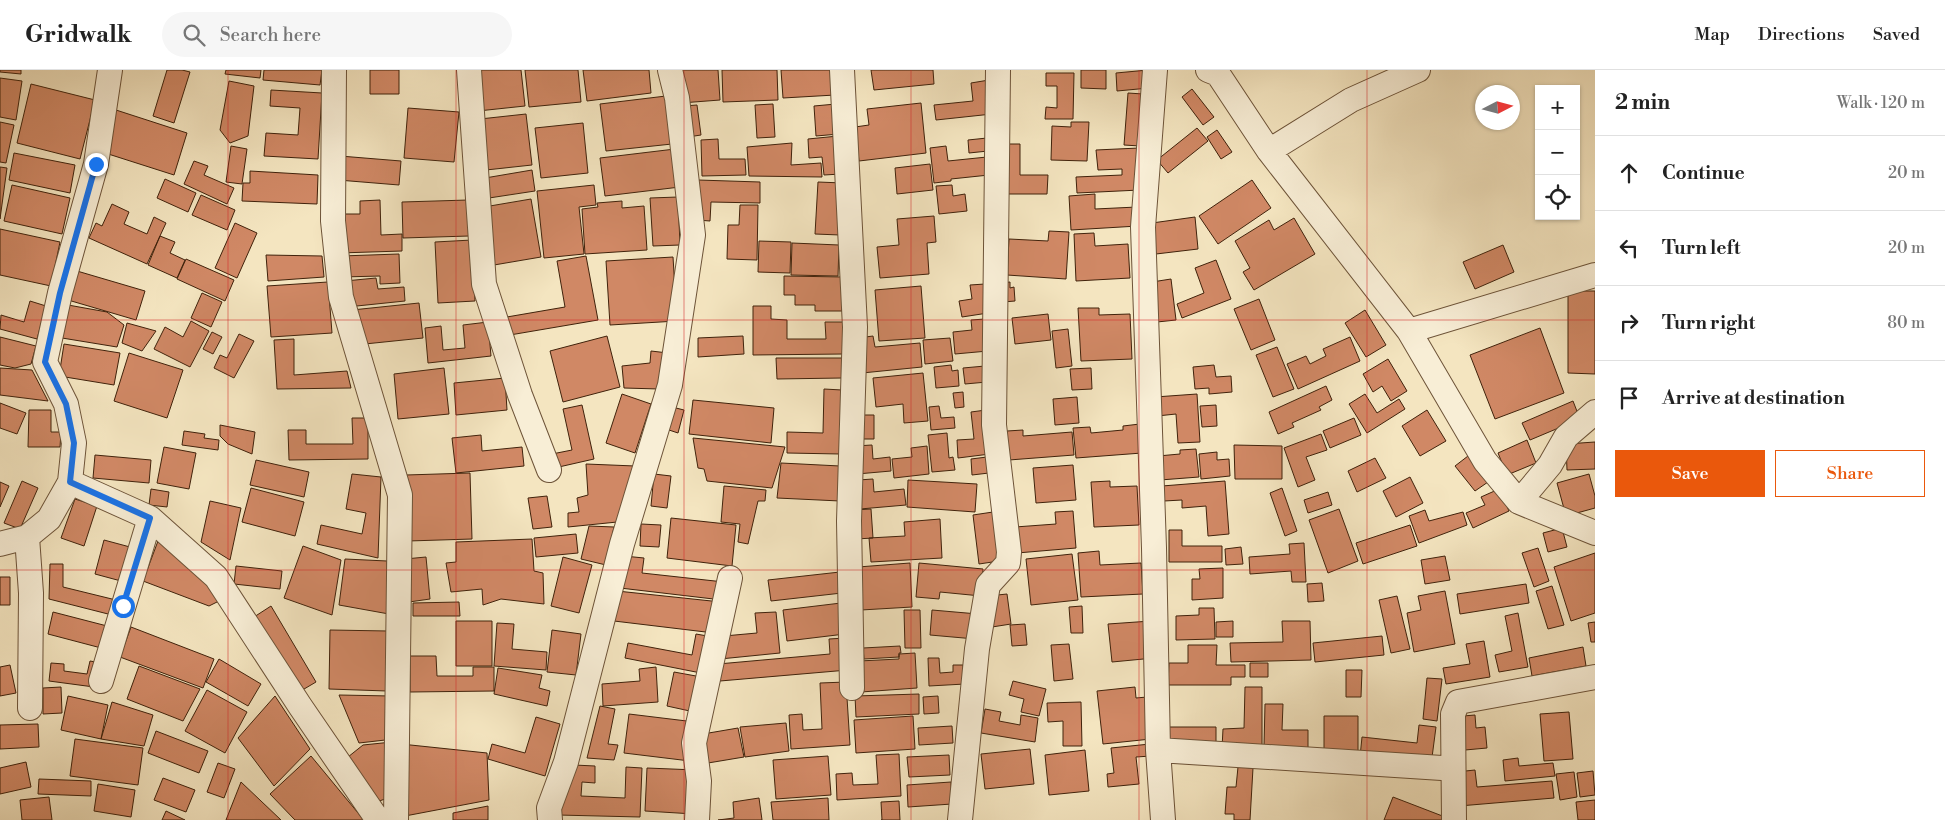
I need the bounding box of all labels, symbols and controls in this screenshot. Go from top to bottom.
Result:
search box [162,12,512,57]
text: Gridwalk [25,20,132,50]
icon: search [180,21,208,49]
text: Search here [220,23,321,47]
text: Map [1694,23,1730,46]
text: Directions [1758,23,1845,46]
text: Saved [1873,23,1920,46]
north arrow [1475,85,1520,130]
map controls [1535,85,1580,220]
button: + [1535,85,1580,130]
text: 2 min [1615,90,1670,116]
text: Walk · 120 m [1837,93,1925,113]
button: − [1535,130,1580,175]
route end [85,153,108,176]
icon: ahead [1615,159,1643,187]
text: Continue [1662,161,1745,185]
text: 20 m [1888,163,1925,183]
button: locate [1535,175,1580,220]
icon: left [1615,234,1643,262]
text: Turn left [1662,236,1741,260]
text: 20 m [1888,238,1925,258]
icon: right [1615,309,1643,337]
text: Turn right [1662,311,1755,335]
text: 80 m [1887,313,1925,333]
icon: arrive [1615,384,1643,412]
text: Arrive at destination [1662,386,1845,410]
button: Save [1615,450,1765,497]
button: Share [1775,450,1925,497]
route start [112,595,135,618]

